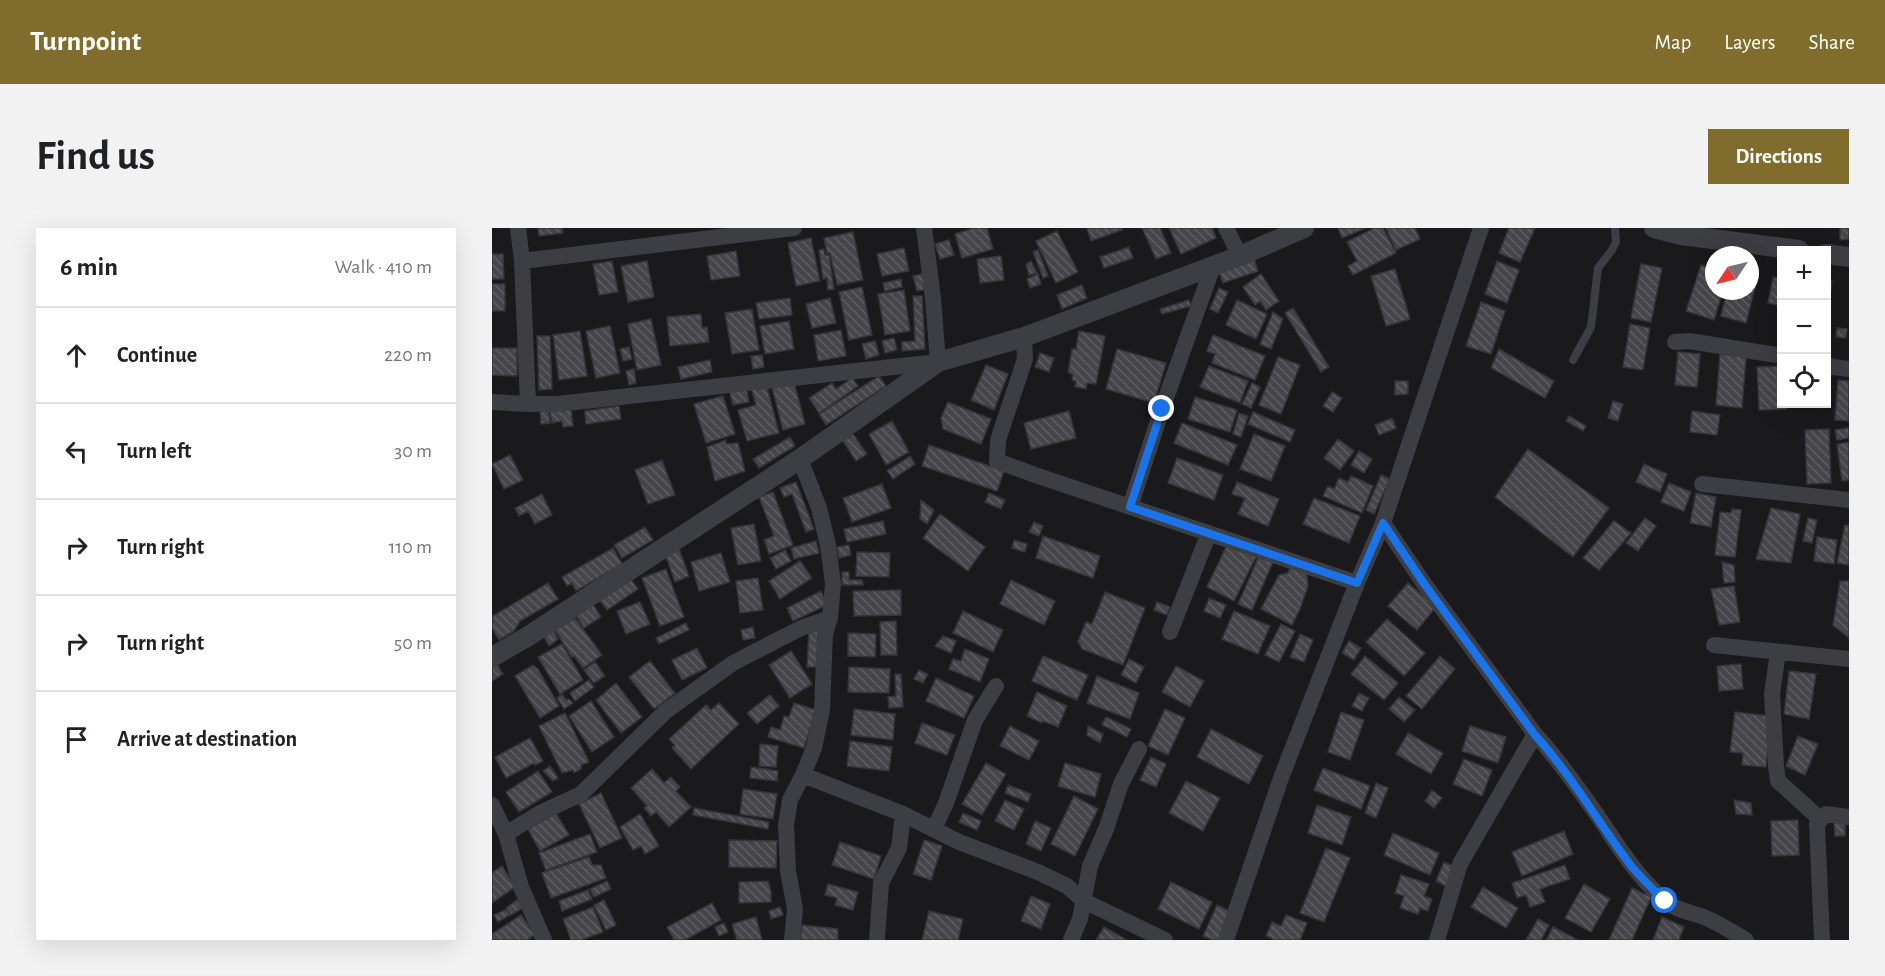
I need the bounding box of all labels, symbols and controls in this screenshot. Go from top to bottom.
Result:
text: Turnpoint [30,28,141,56]
text: Map [1655,32,1691,53]
text: Layers [1724,32,1775,53]
text: Share [1808,32,1855,53]
button: Directions [1708,129,1849,184]
text: Find us [36,135,155,177]
north arrow [1705,246,1759,300]
map controls [1777,246,1831,408]
button: + [1777,246,1831,300]
text: 6 min [60,254,118,280]
text: Walk · 410 m [334,257,432,277]
button: − [1777,300,1831,354]
icon: ahead [60,339,93,372]
text: Continue [117,344,197,366]
text: 220 m [384,345,432,365]
button: locate [1777,354,1831,408]
route end [1148,395,1174,421]
icon: left [60,435,93,468]
text: Turn left [117,440,191,462]
text: 30 m [394,441,432,461]
icon: right [60,531,93,564]
text: Turn right [117,536,204,558]
text: 110 m [388,537,432,557]
icon: right [60,627,93,660]
text: Turn right [117,632,204,654]
text: 50 m [394,633,432,653]
icon: arrive [60,723,93,756]
text: Arrive at destination [117,728,297,750]
route start [1651,887,1677,913]

